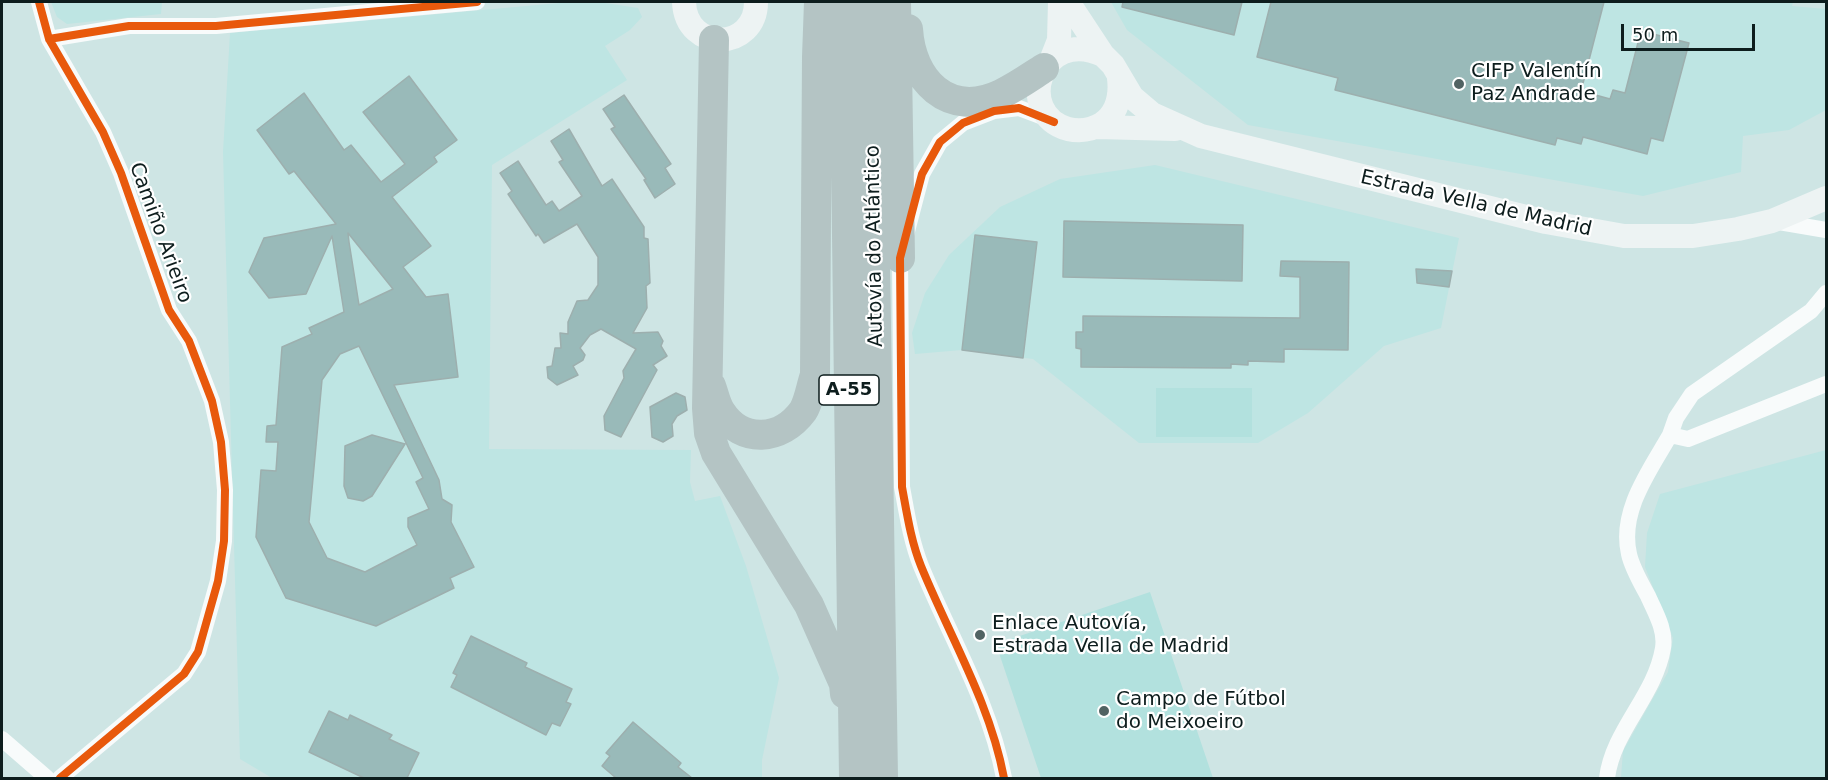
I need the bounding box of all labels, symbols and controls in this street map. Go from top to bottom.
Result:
scale bar [1624,12,1758,50]
text: 50 m [1632,24,1678,45]
place label: CIFP Valentín Paz Andrade [1471,60,1602,107]
marker: CIFP Valentín Paz Andrade [1452,77,1466,91]
street label: Autovía do Atlántico [861,145,889,347]
street label: Camiño Arieiro [123,159,197,307]
street label: Estrada Vella de Madrid [1358,166,1594,242]
road number: A-55 [819,375,879,405]
place label: Enlace Autovía, Estrada Vella de Madrid [992,612,1229,659]
marker: Enlace Autovía, Estrada Vella de Madrid [973,628,987,642]
place label: Campo de Fútbol do Meixoeiro [1116,688,1286,735]
marker: Campo de Fútbol do Meixoeiro [1097,704,1111,718]

